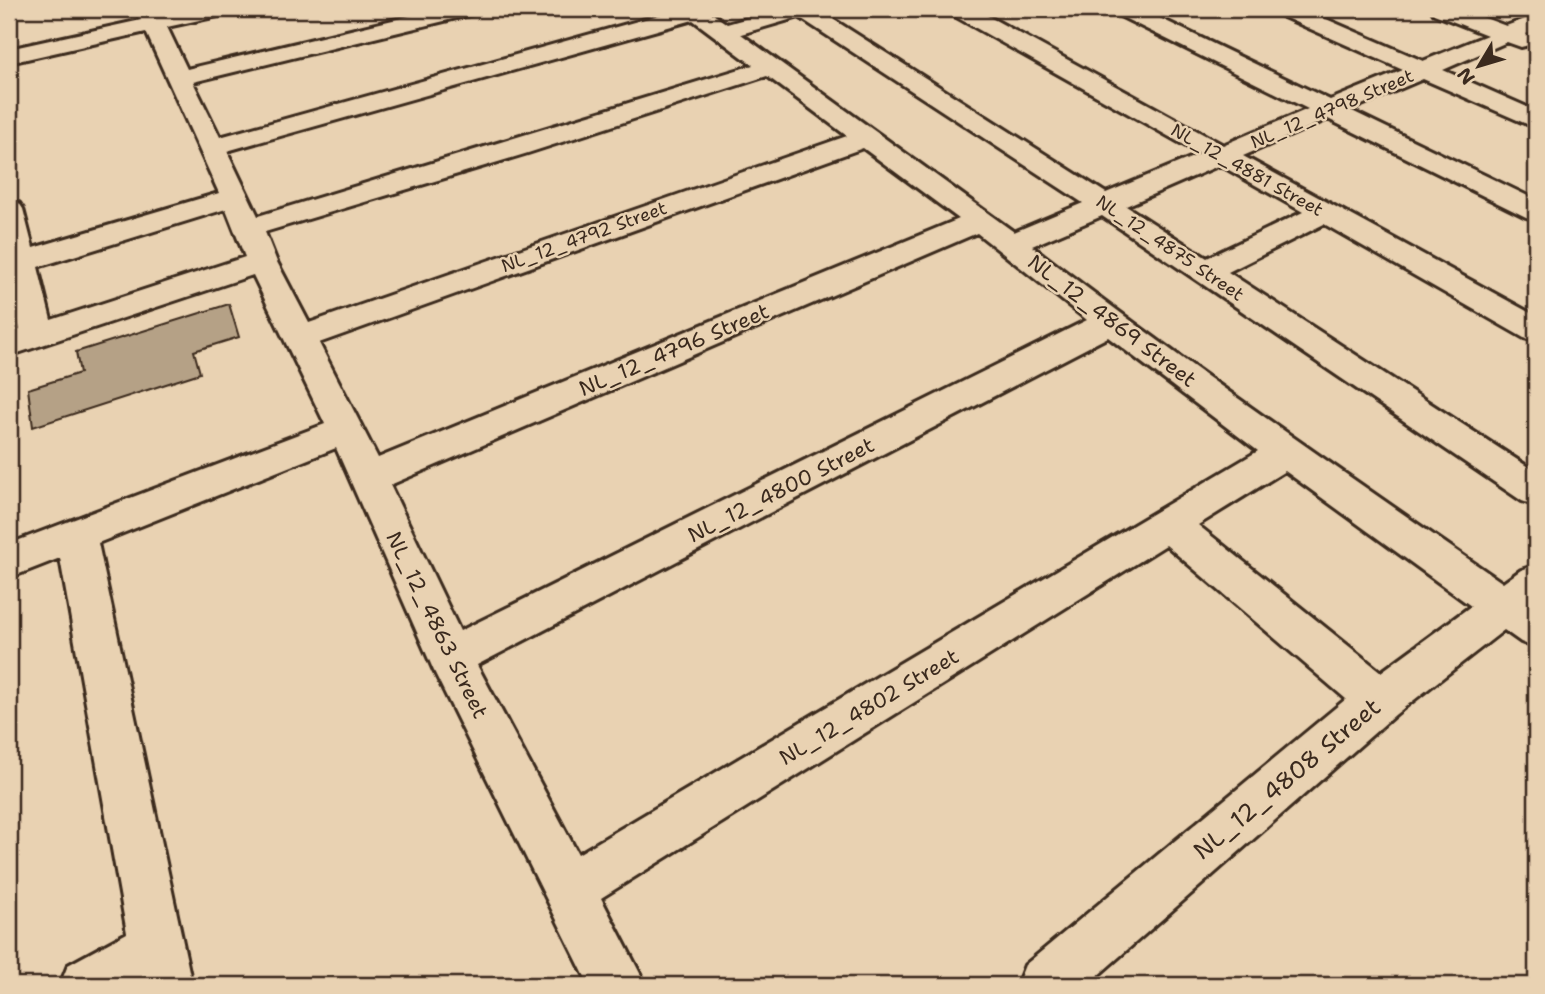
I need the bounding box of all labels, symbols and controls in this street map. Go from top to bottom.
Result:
north arrow [1444,32,1514,102]
text: N [1452,63,1480,90]
street label: NL_12_4798 Street [1247,64,1418,154]
street label: NL_12_4881 Street [1166,118,1328,222]
street label: NL_12_4875 Street [1091,189,1249,307]
street label: NL_12_4792 Street [498,196,670,278]
street label: NL_12_4869 Street [1022,248,1202,394]
street label: NL_12_4796 Street [574,297,774,403]
street label: NL_12_4800 Street [683,431,879,549]
street label: NL_12_4863 Street [380,527,494,723]
street label: NL_12_4802 Street [774,642,964,772]
street label: NL_12_4808 Street [1187,691,1387,867]

